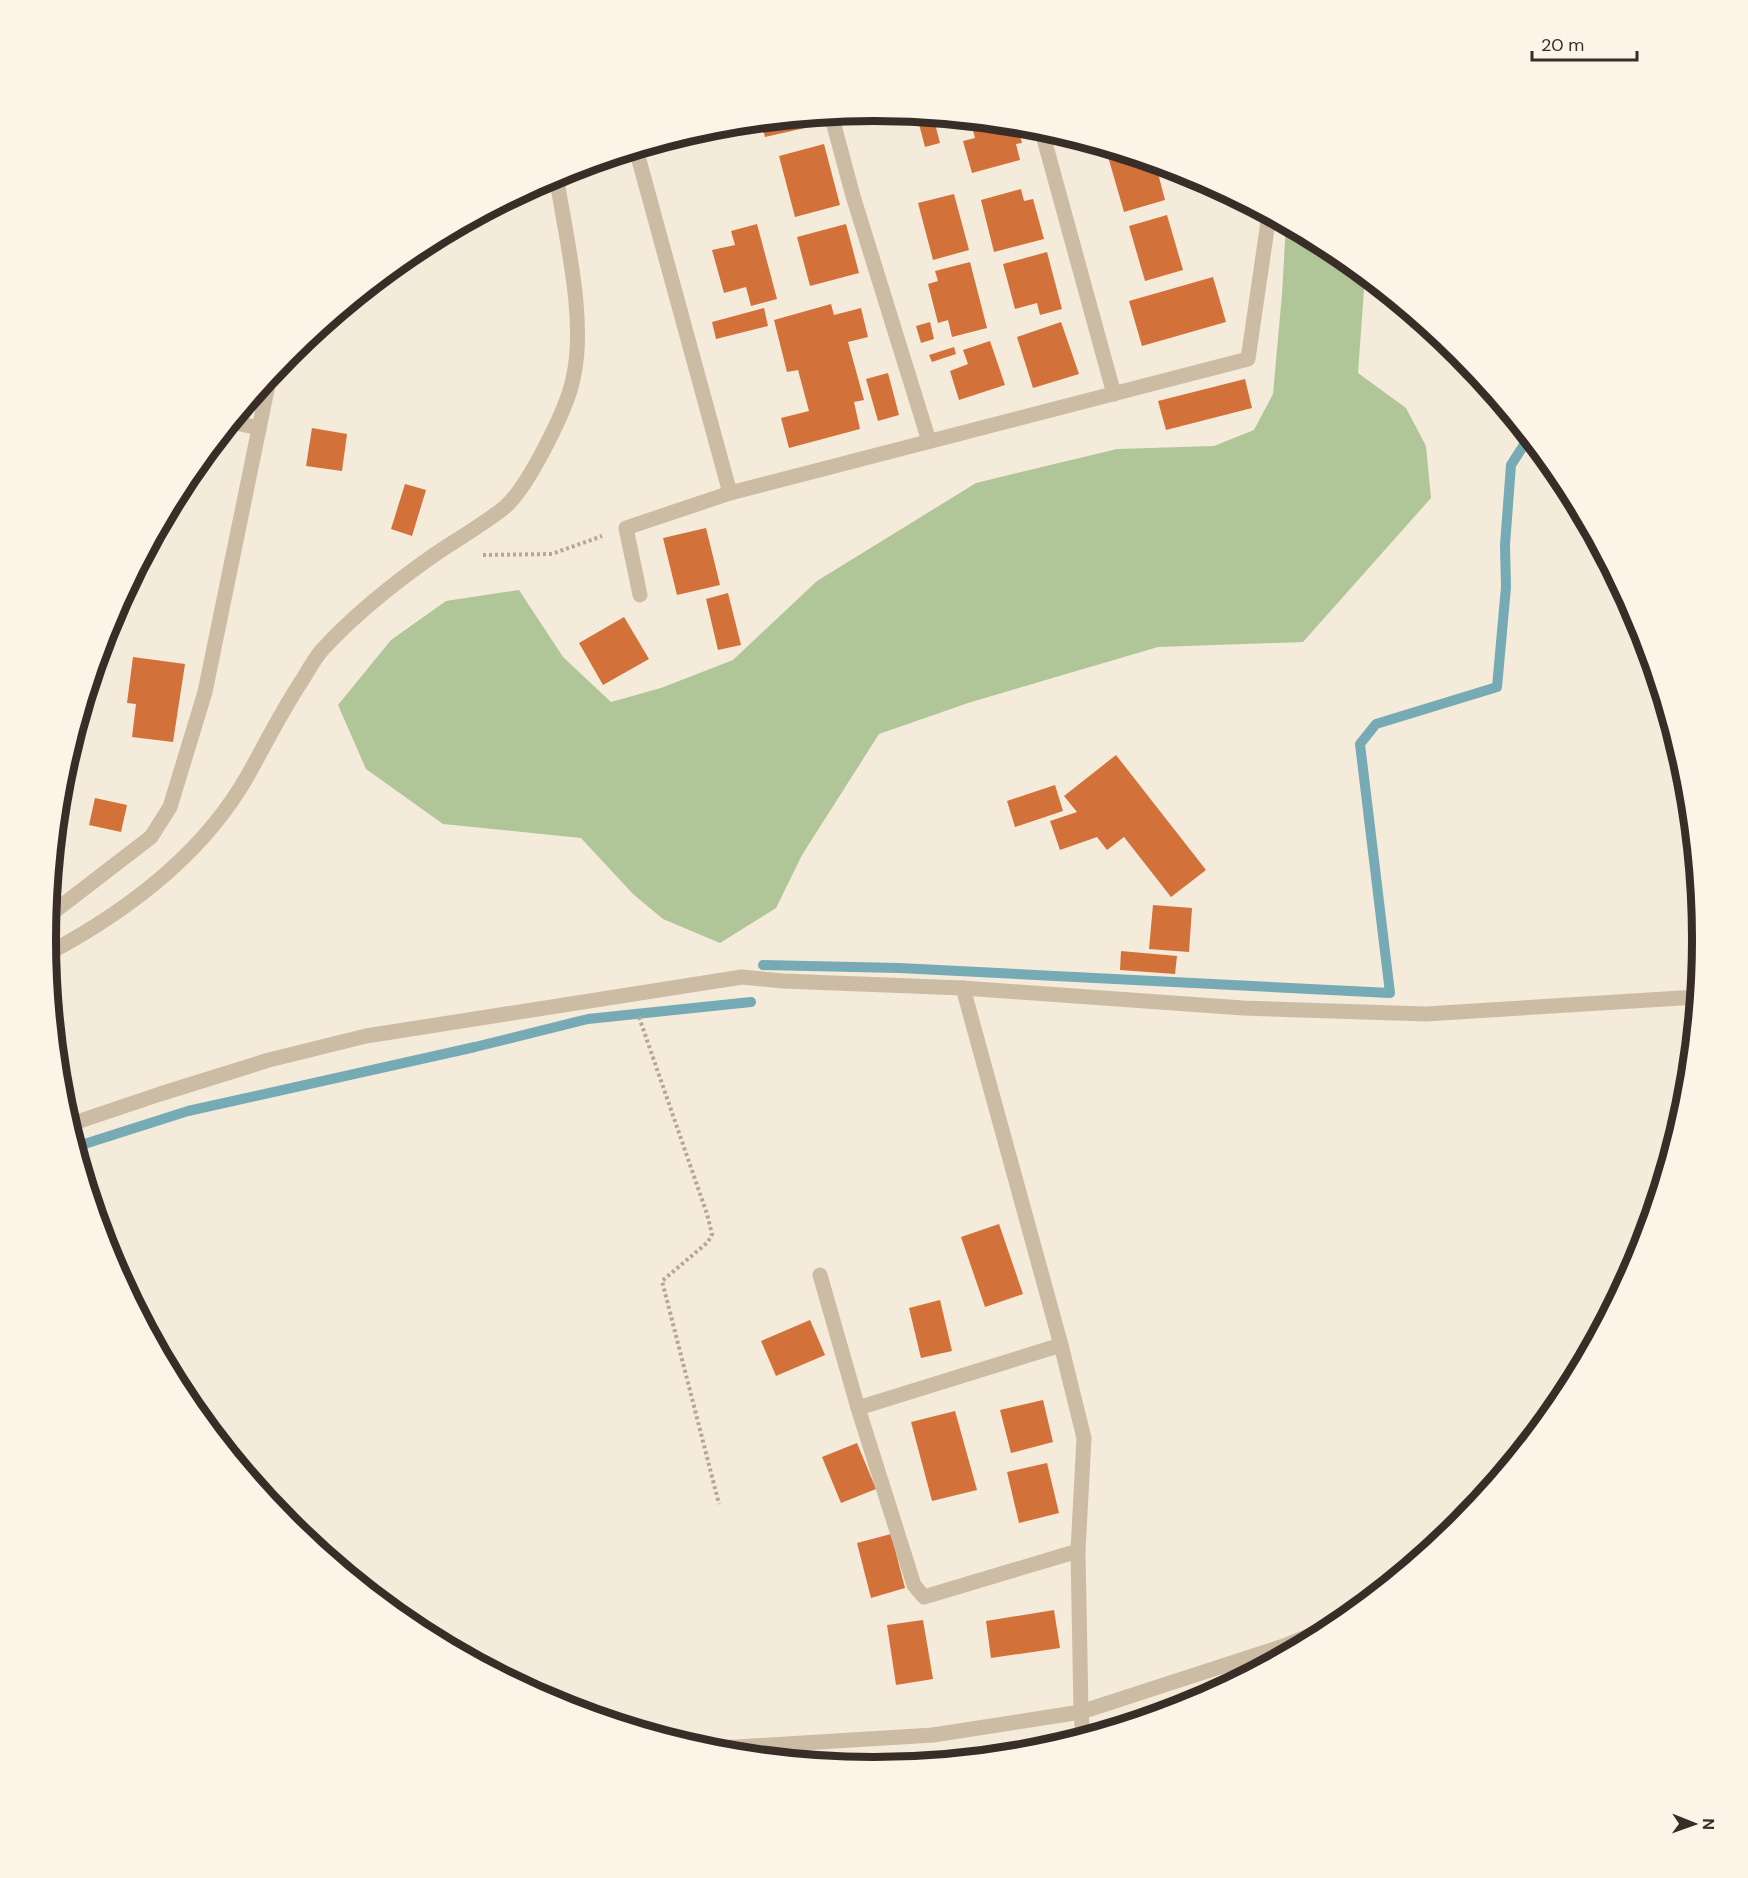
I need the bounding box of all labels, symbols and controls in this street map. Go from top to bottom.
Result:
scale bar [1532,24,1637,62]
text: 20 m [1541,33,1584,57]
north arrow [1664,1794,1724,1854]
text: N [1698,1818,1719,1830]

